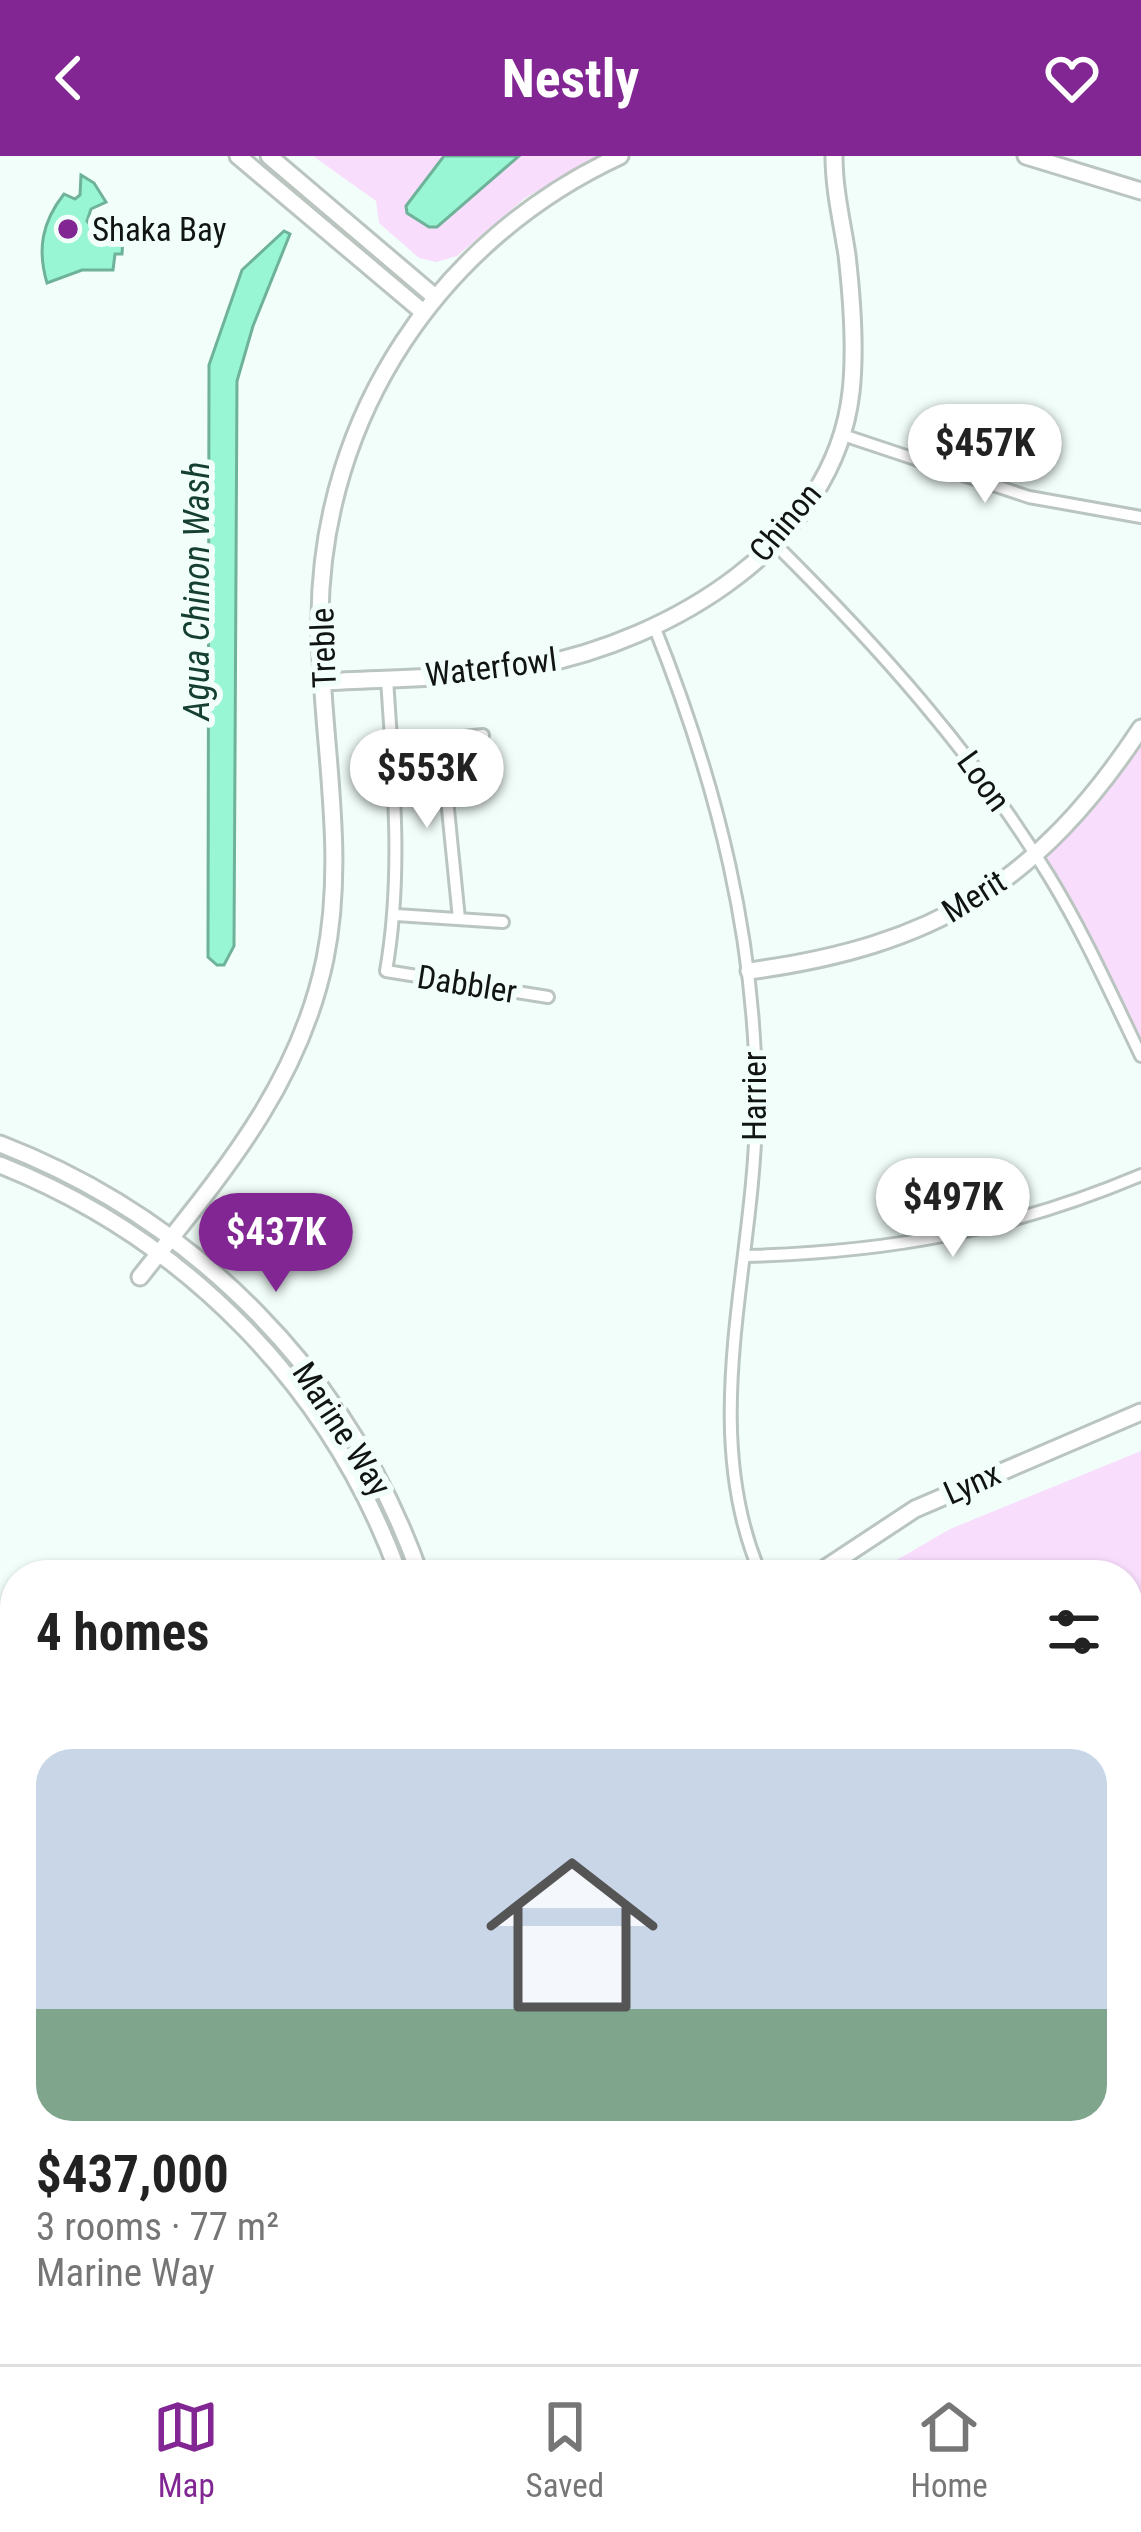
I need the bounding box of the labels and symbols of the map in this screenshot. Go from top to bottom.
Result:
place label: Shaka Bay [92,210,227,249]
marker: Shaka Bay [55,216,81,242]
pin: $457K [901,404,1069,506]
water label: Agua Chinon Wash [176,462,218,722]
street label: Chinon [741,475,829,569]
street label: Treble [302,607,344,689]
street label: Waterfowl [423,640,559,694]
pin: $553K [343,729,511,831]
street label: Loon [949,743,1019,819]
street label: Merit [935,861,1013,931]
street label: Dabbler [414,957,520,1011]
street label: Harrier [735,1051,774,1141]
pin: $497K [869,1158,1037,1260]
pin: $437K [192,1193,360,1295]
street label: Marine Way [284,1355,400,1503]
street label: Lynx [938,1453,1006,1513]

